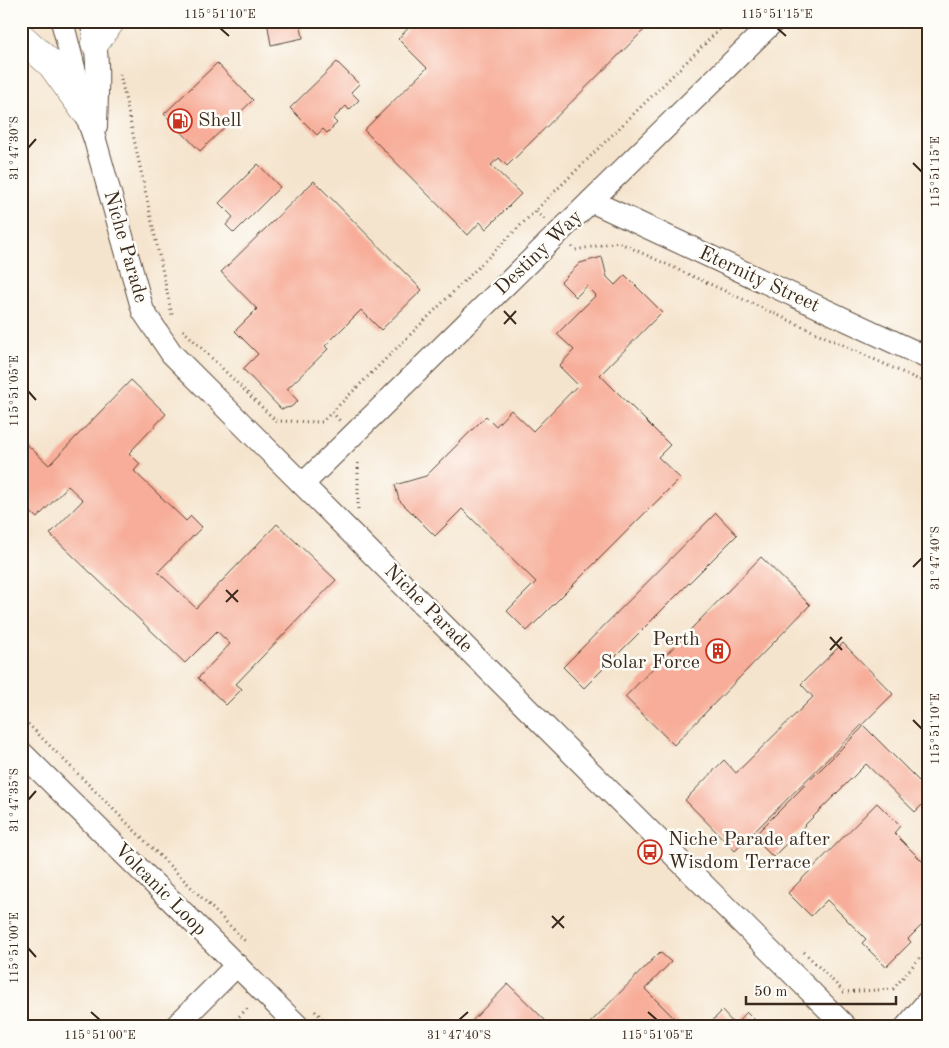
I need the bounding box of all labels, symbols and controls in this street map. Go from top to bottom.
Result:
text: 115°51'10"E [184,8,256,21]
text: 115°51'15"E [741,8,813,21]
fuel station icon: Shell [167,108,193,134]
place label: Shell [198,111,241,131]
text: 31°47'30"S [9,116,21,180]
text: 115°51'15"E [929,136,942,208]
street label: Niche Parade [99,189,151,305]
street label: Destiny Way [491,206,587,299]
street label: Eternity Street [696,243,822,317]
text: 115°51'05"E [8,355,21,427]
text: 31°47'40"S [930,526,942,590]
street label: Niche Parade [380,561,476,657]
place label: Perth Solar Force [600,630,700,673]
building icon: Perth Solar Force [705,638,731,664]
text: 115°51'10"E [929,693,942,765]
text: 31°47'35"S [8,768,21,832]
place label: Niche Parade after Wisdom Terrace [668,830,830,873]
bus stop icon: Niche Parade after Wisdom Terrace [637,839,663,865]
street label: Volcanic Loop [110,840,210,940]
text: 115°51'00"E [8,912,21,984]
scale bar [746,973,896,1005]
text: 50 m [754,985,788,1000]
text: 115°51'00"E [64,1029,136,1042]
text: 115°51'05"E [621,1029,693,1042]
text: 31°47'40"S [427,1030,491,1042]

